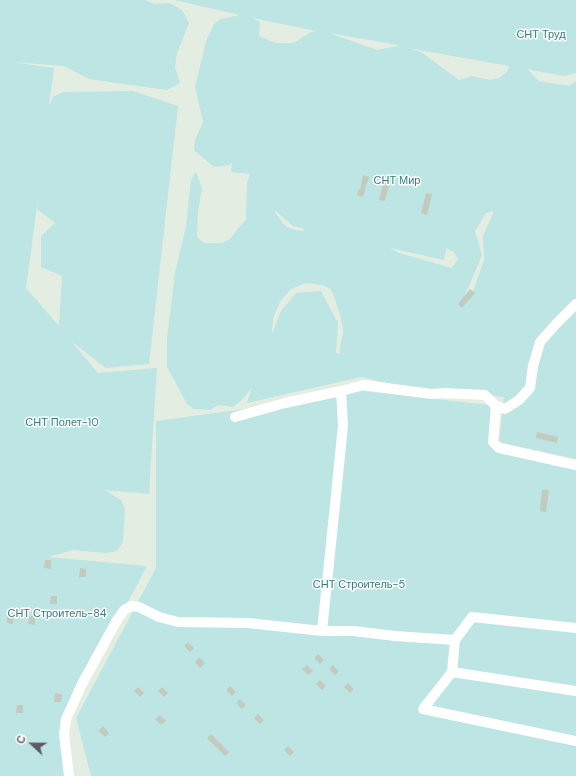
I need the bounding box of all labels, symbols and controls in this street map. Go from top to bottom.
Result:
park label: СНТ Труд [516,28,566,42]
park label: СНТ Мир [374,174,420,188]
park label: СНТ Полет-10 [25,416,99,430]
park label: СНТ Строитель-5 [313,578,405,592]
park label: СНТ Строитель-84 [7,607,107,621]
north arrow [12,724,52,764]
text: С [13,733,29,746]

